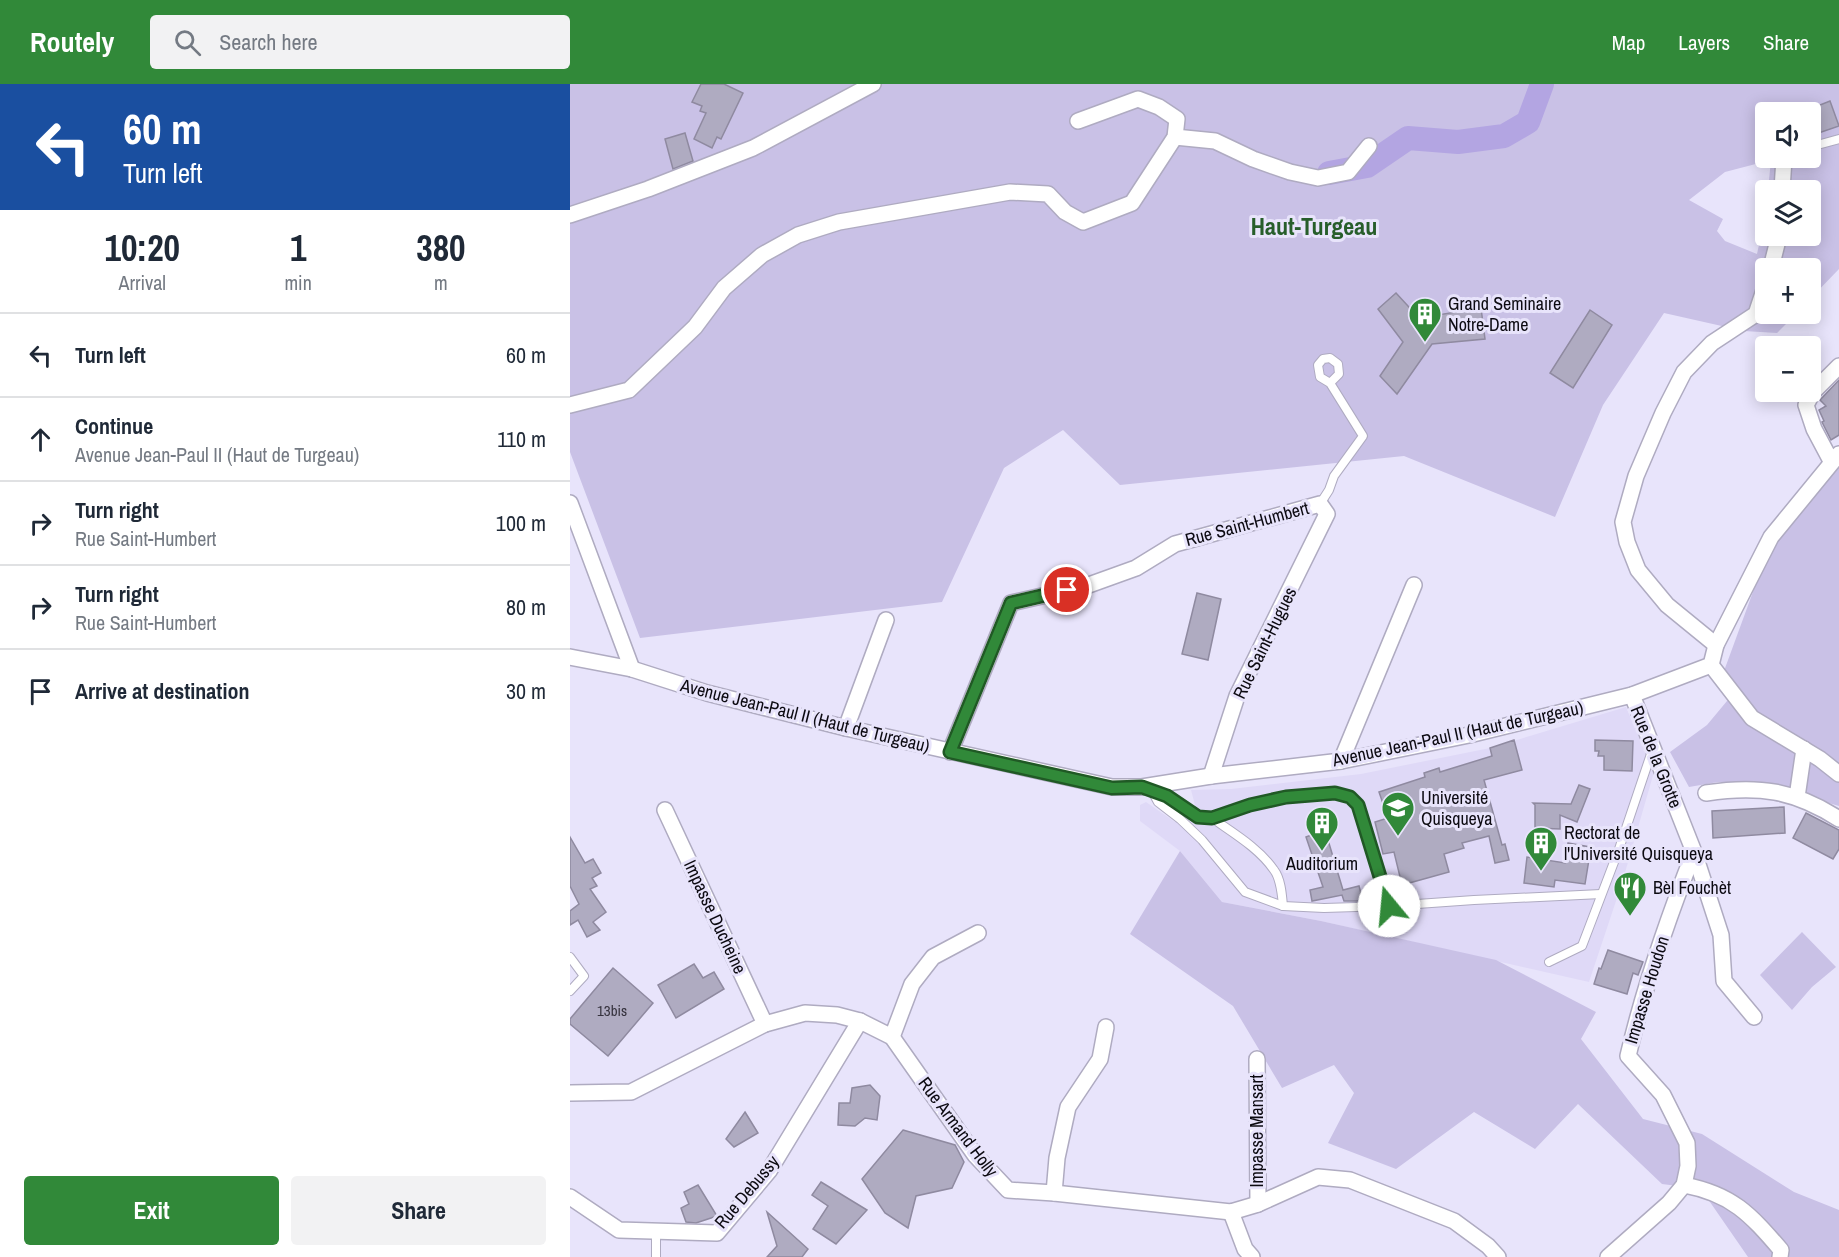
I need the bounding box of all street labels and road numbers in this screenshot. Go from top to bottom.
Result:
street label: Rue Saint-Humbert [1182,495,1312,552]
street label: Rue Saint-Hugues [1227,583,1302,703]
street label: Avenue Jean-Paul II (Haut de Turgeau) [677,672,932,759]
street label: Avenue Jean-Paul II (Haut de Turgeau) [1329,695,1586,773]
street label: Rue de la Grotte [1625,702,1688,812]
street label: Impasse Ducheine [678,856,753,978]
street label: Impasse Houdon [1618,933,1675,1047]
street label: Rue Armand Holly [913,1072,1005,1182]
street label: Impasse Mansart [1244,1074,1269,1188]
street label: Rue Debussy [709,1149,785,1234]

